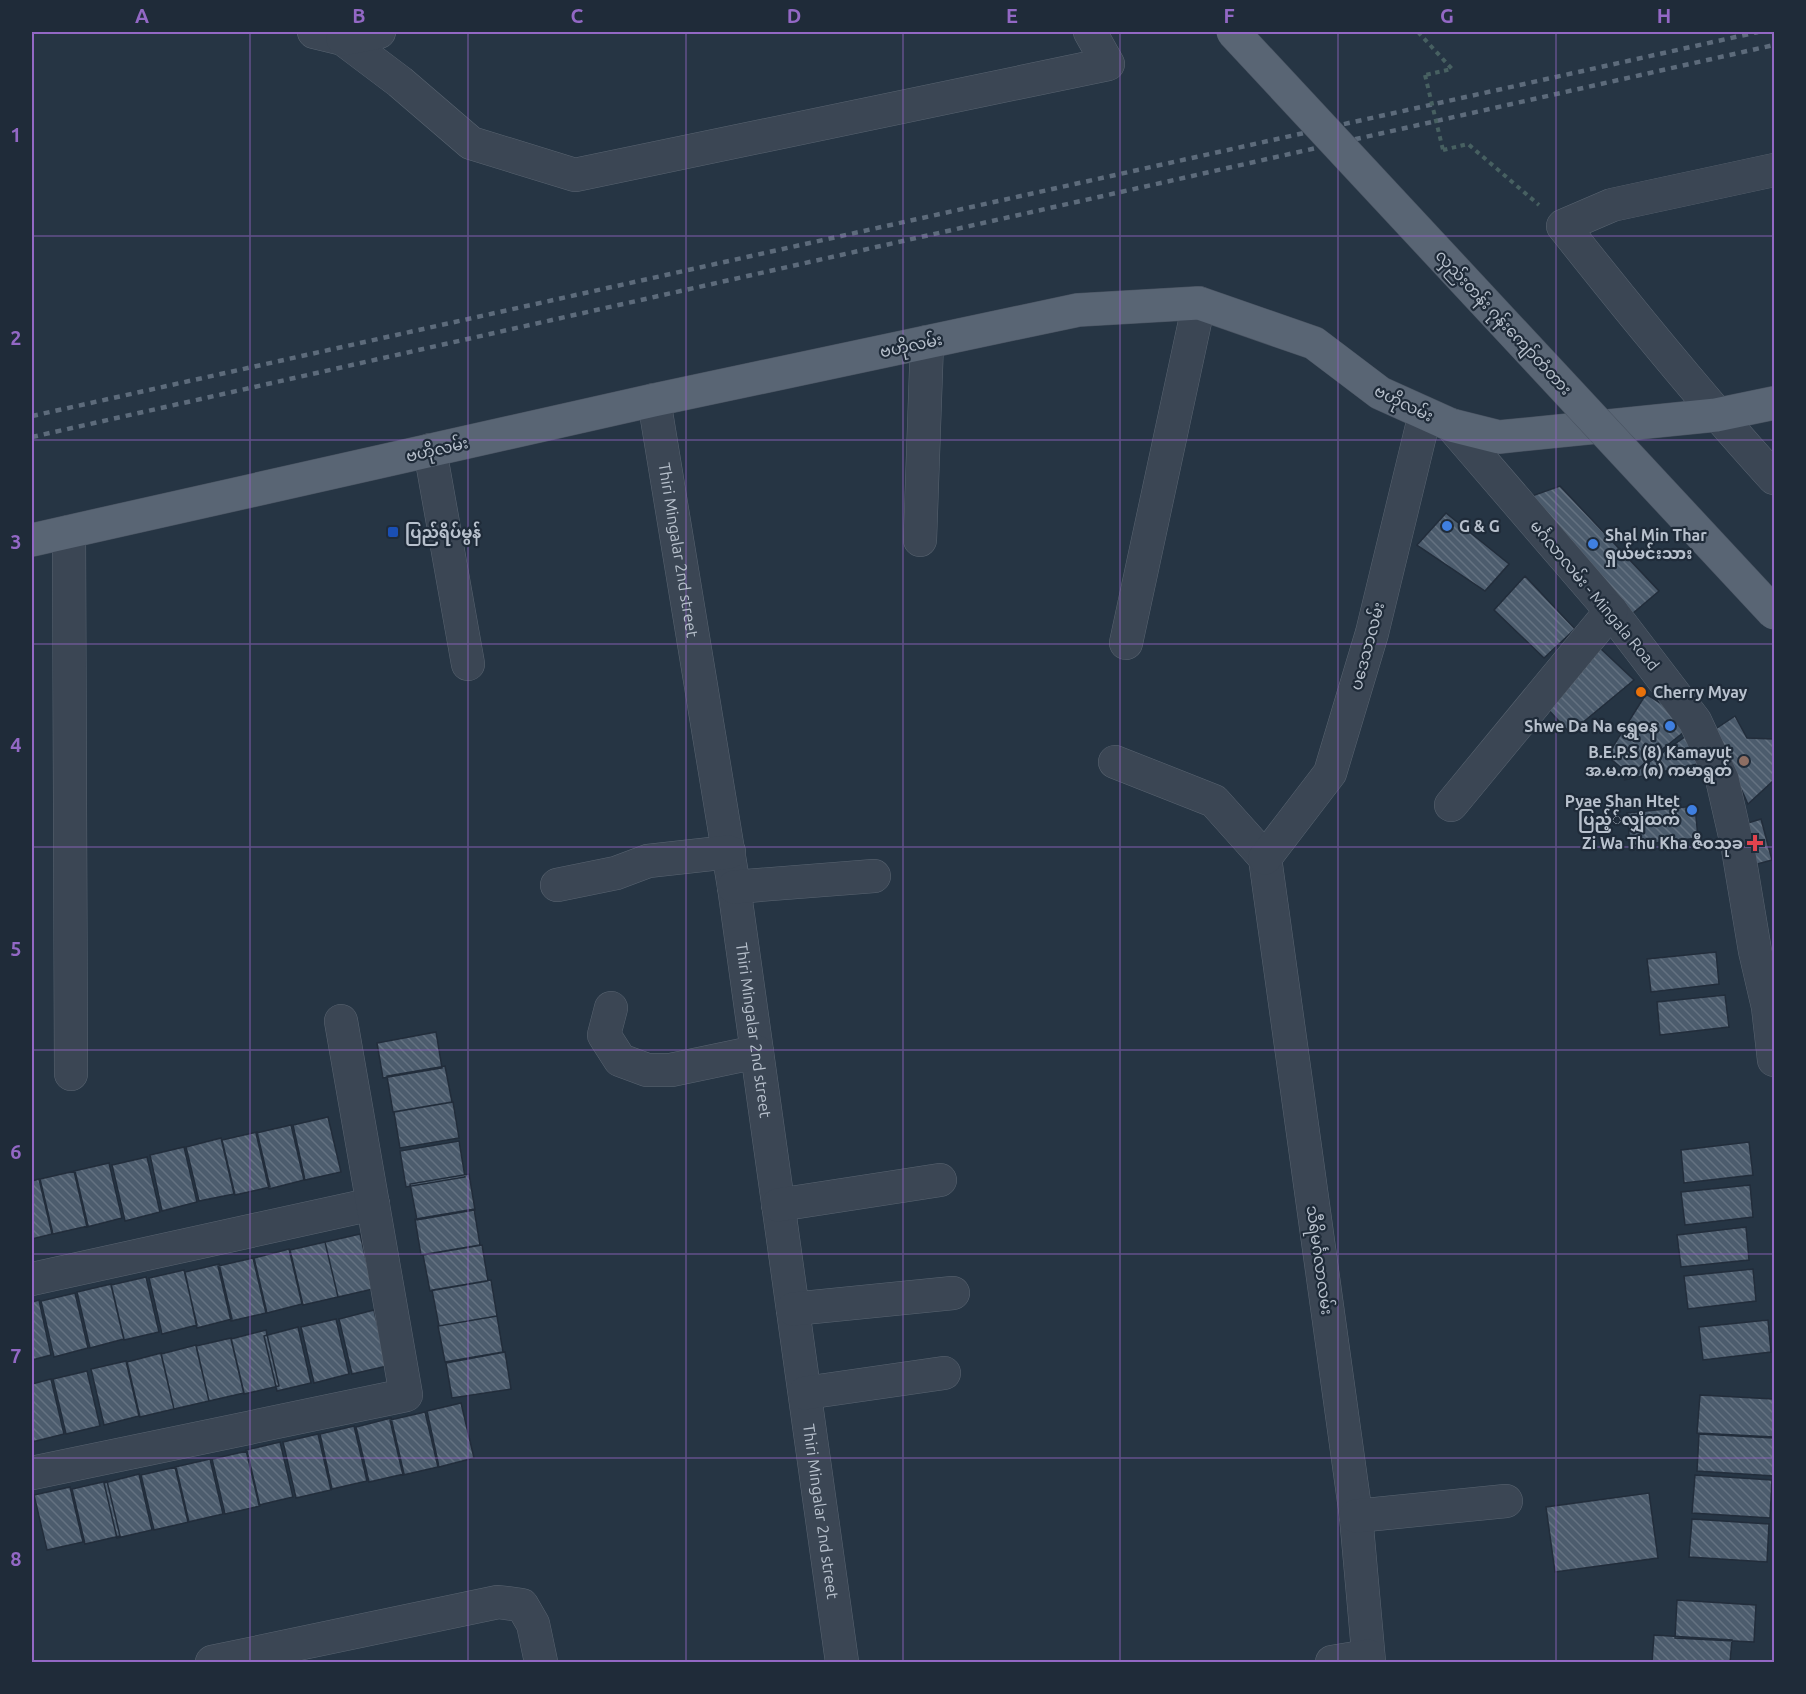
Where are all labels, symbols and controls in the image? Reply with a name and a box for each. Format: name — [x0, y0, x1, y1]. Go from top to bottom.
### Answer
text: A — [135, 4, 149, 27]
text: B — [352, 4, 366, 27]
text: C — [571, 4, 584, 27]
text: D — [787, 4, 801, 27]
text: E — [1006, 4, 1018, 27]
text: F — [1223, 4, 1235, 27]
text: G — [1440, 4, 1454, 27]
text: H — [1657, 4, 1671, 27]
text: 1 — [10, 123, 22, 146]
street label: လှည်းတန်း ဂုန်းကျော်တံတား — [1428, 245, 1577, 402]
text: 2 — [10, 326, 22, 349]
street label: ဗဟိုလမ်း — [878, 328, 945, 366]
street label: ဗဟိုလမ်း — [1369, 379, 1437, 430]
street label: ဗဟိုလမ်း — [404, 431, 471, 471]
street label: Thiri Mingalar 2nd street — [655, 461, 702, 639]
street label: မင်္ဂလာလမ်း - Mingala Road — [1527, 515, 1665, 674]
place label: G & G — [1459, 517, 1500, 535]
marker: G & G — [1440, 519, 1454, 533]
place label: ပြည်ရိပ်မွန် — [405, 521, 481, 546]
marker: ပြည်ရိပ်မွန် — [386, 525, 400, 539]
place label: Shal Min Thar ရှယ်မင်းသား — [1605, 526, 1707, 567]
text: 3 — [10, 530, 22, 553]
marker: Shal Min Thar ရှယ်မင်းသား — [1586, 537, 1600, 551]
street label: ပဒေသာလမ်း — [1345, 599, 1387, 692]
place label: Cherry Myay — [1653, 683, 1748, 701]
marker: Cherry Myay — [1634, 685, 1648, 699]
place label: Shwe Da Na ရွှေဓန — [1524, 717, 1658, 740]
marker: Shwe Da Na ရွှေဓန — [1663, 719, 1677, 733]
text: 4 — [10, 733, 22, 756]
place label: B.E.P.S (8) Kamayut အ.မ.က (၈) ကမာရွတ် — [1585, 743, 1732, 784]
marker: B.E.P.S (8) Kamayut အ.မ.က (၈) ကမာရွတ် — [1737, 754, 1751, 768]
place label: Pyae Shan Htet ပြည့််လျှံထက် — [1565, 792, 1680, 833]
marker: Pyae Shan Htet ပြည့််လျှံထက် — [1685, 803, 1699, 817]
place label: Zi Wa Thu Kha ဇီဝသုခ — [1582, 832, 1743, 857]
marker: Zi Wa Thu Kha ဇီဝသုခ — [1748, 836, 1762, 850]
text: 5 — [10, 937, 22, 960]
street label: Thiri Mingalar 2nd street — [733, 941, 775, 1120]
text: 6 — [10, 1140, 22, 1163]
street label: သီရိမင်္ဂလာလမ်း — [1298, 1204, 1339, 1317]
text: 7 — [10, 1344, 22, 1367]
street label: Thiri Mingalar 2nd street — [800, 1423, 842, 1601]
text: 8 — [10, 1547, 22, 1570]

